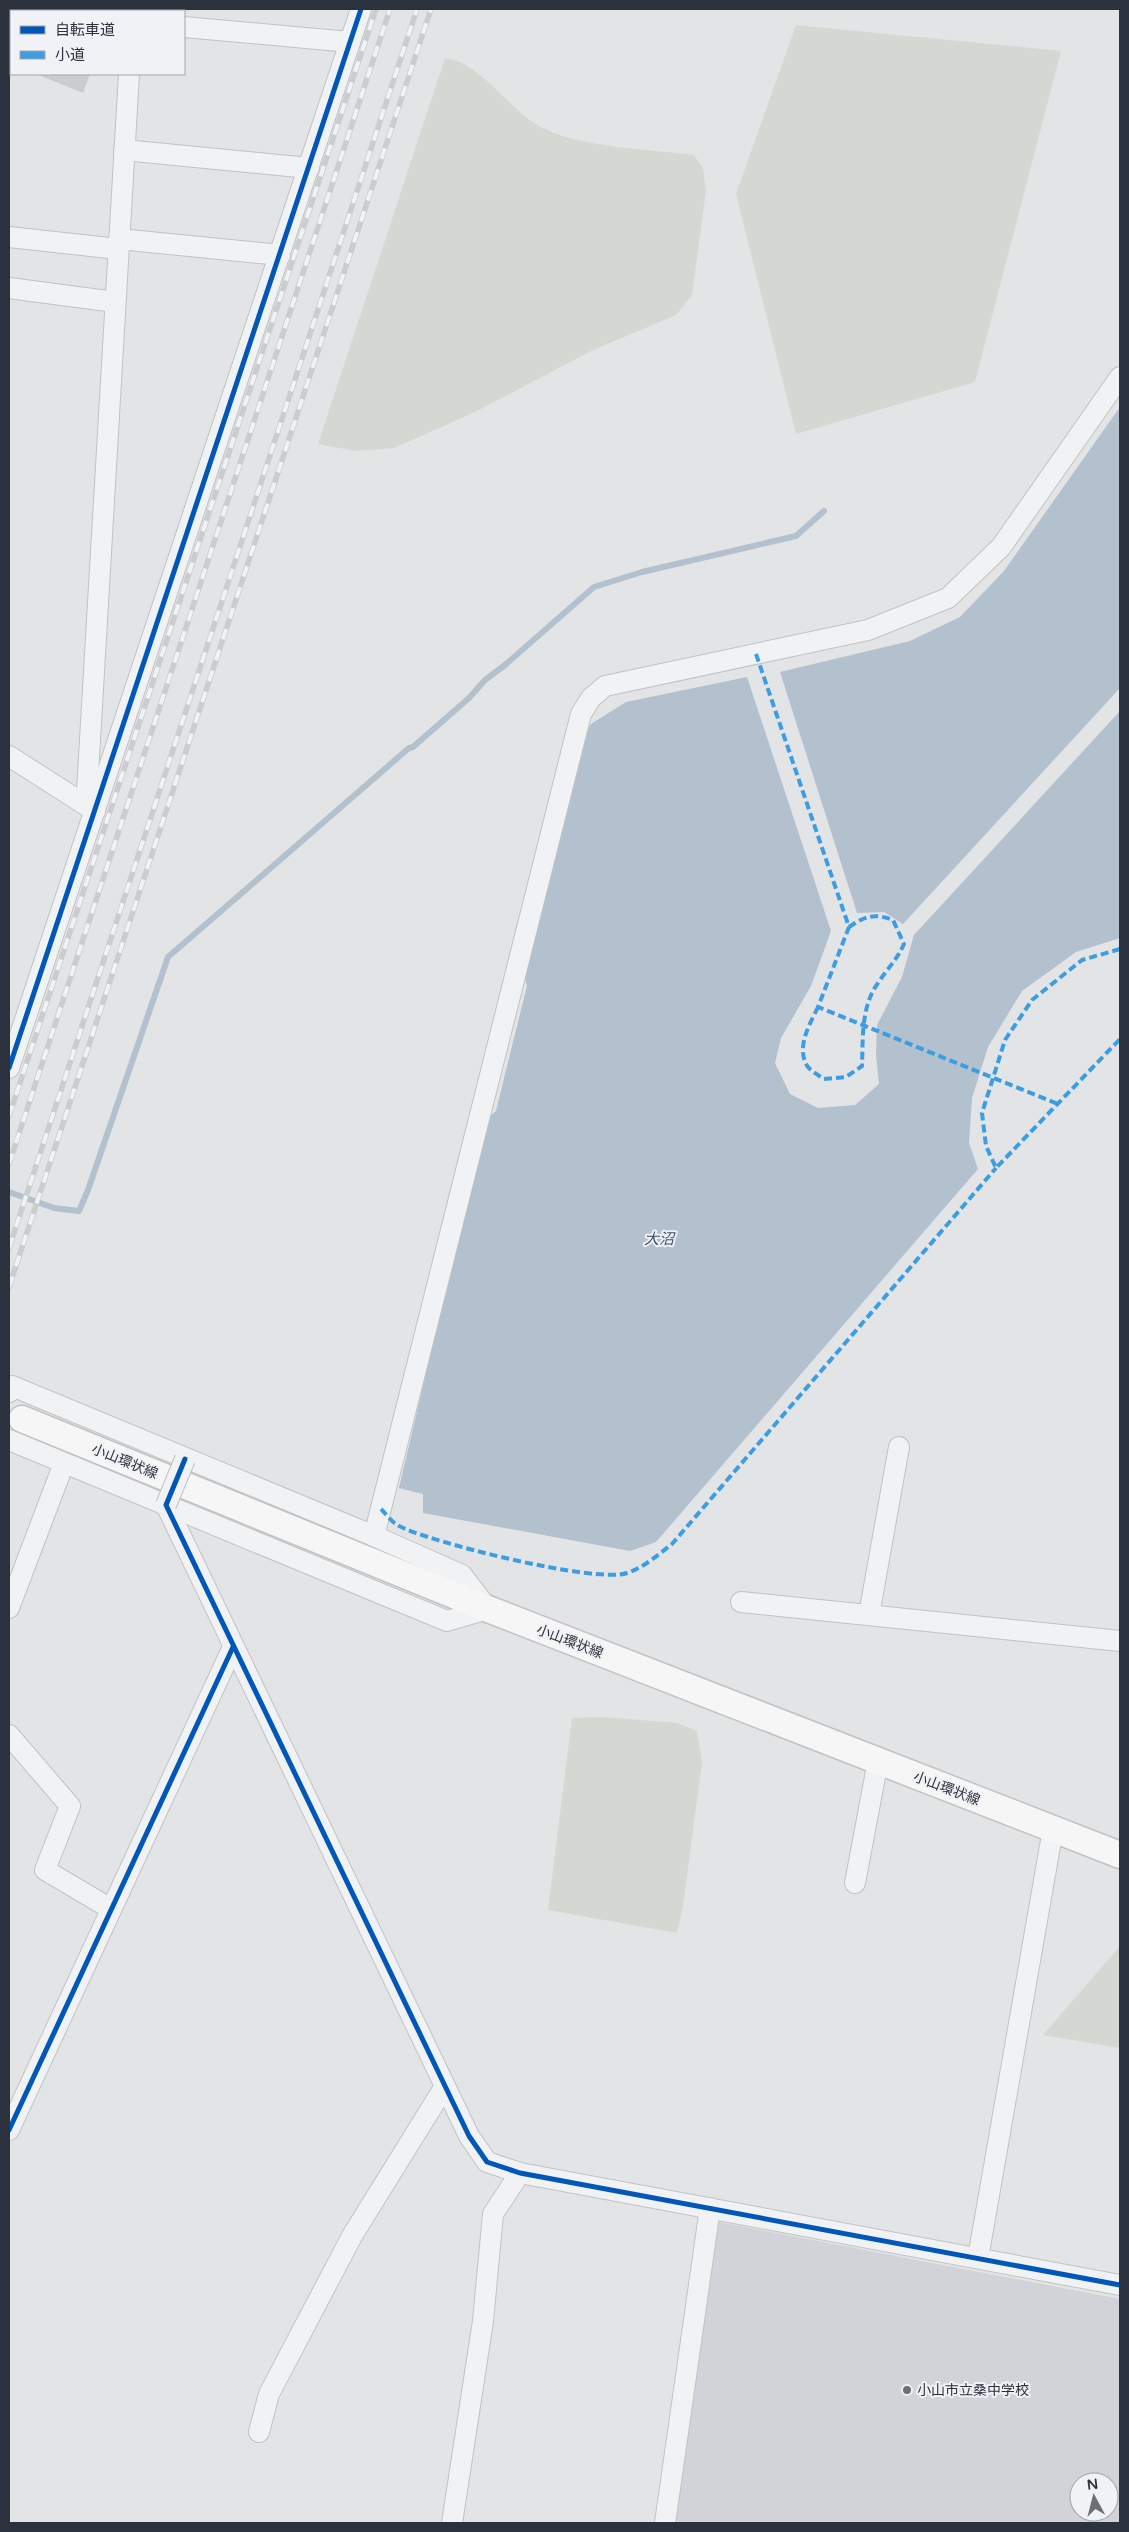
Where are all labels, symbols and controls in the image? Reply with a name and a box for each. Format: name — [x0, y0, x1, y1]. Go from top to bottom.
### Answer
legend — [10, 10, 185, 75]
text: 自転車道 — [55, 21, 115, 39]
text: 小道 — [55, 46, 85, 64]
water label: 大沼 — [644, 1230, 676, 1248]
street label: 小山環状線 — [89, 1440, 160, 1482]
street label: 小山環状線 — [534, 1621, 606, 1662]
street label: 小山環状線 — [911, 1768, 983, 1809]
place label: 小山市立桑中学校 — [917, 2382, 1029, 2399]
marker: 小山市立桑中学校 — [901, 2384, 913, 2396]
north arrow — [1069, 2472, 1119, 2522]
text: N — [1086, 2475, 1099, 2494]

